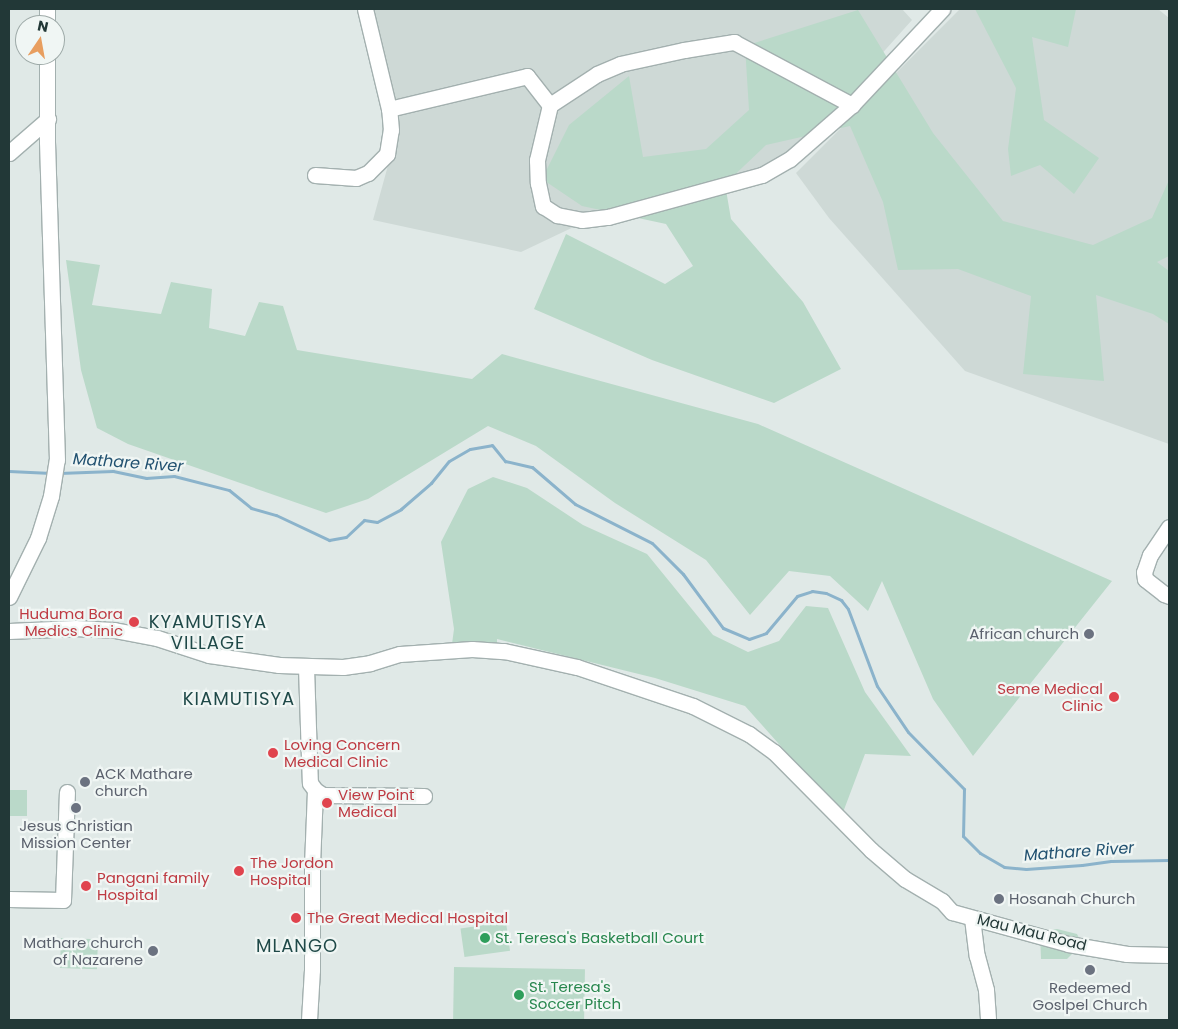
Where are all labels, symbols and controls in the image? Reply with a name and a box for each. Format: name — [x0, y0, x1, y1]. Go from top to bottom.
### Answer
north arrow — [15, 15, 65, 65]
text: N — [36, 15, 50, 37]
water label: Mathare River — [72, 450, 184, 476]
place label: Huduma Bora Medics Clinic — [19, 604, 123, 639]
district label: KYAMUTISYA VILLAGE — [148, 612, 268, 654]
marker: Huduma Bora Medics Clinic — [127, 615, 141, 629]
place label: African church — [969, 625, 1079, 643]
marker: African church — [1083, 628, 1095, 640]
place label: Seme Medical Clinic — [997, 679, 1103, 714]
district label: KIAMUTISYA — [182, 688, 296, 710]
marker: Seme Medical Clinic — [1107, 690, 1121, 704]
place label: Loving Concern Medical Clinic — [284, 735, 400, 770]
marker: Loving Concern Medical Clinic — [266, 746, 280, 760]
place label: ACK Mathare church — [95, 764, 193, 799]
marker: ACK Mathare church — [79, 776, 91, 788]
place label: View Point Medical — [338, 785, 414, 820]
marker: View Point Medical — [320, 796, 334, 810]
marker: Jesus Christian Mission Center — [70, 802, 82, 814]
place label: Jesus Christian Mission Center — [19, 816, 133, 851]
water label: Mathare River — [1023, 839, 1135, 865]
place label: The Jordon Hospital — [250, 853, 334, 888]
marker: The Jordon Hospital — [232, 864, 246, 878]
place label: Pangani family Hospital — [97, 868, 209, 903]
marker: Pangani family Hospital — [79, 879, 93, 893]
place label: Hosanah Church — [1009, 890, 1135, 908]
marker: Hosanah Church — [993, 893, 1005, 905]
place label: The Great Medical Hospital — [307, 909, 508, 927]
street label: Mau Mau Road — [975, 910, 1089, 954]
marker: The Great Medical Hospital — [289, 911, 303, 925]
place label: St. Teresa's Basketball Court — [495, 929, 704, 947]
marker: St. Teresa's Basketball Court — [479, 932, 491, 944]
place label: Mathare church of Nazarene — [23, 933, 143, 968]
district label: MLANGO — [255, 935, 339, 957]
marker: Mathare church of Nazarene — [147, 945, 159, 957]
marker: Redeemed Goslpel Church — [1084, 964, 1096, 976]
place label: St. Teresa's Soccer Pitch — [529, 977, 621, 1012]
place label: Redeemed Goslpel Church — [1032, 978, 1148, 1013]
marker: St. Teresa's Soccer Pitch — [513, 989, 525, 1001]

